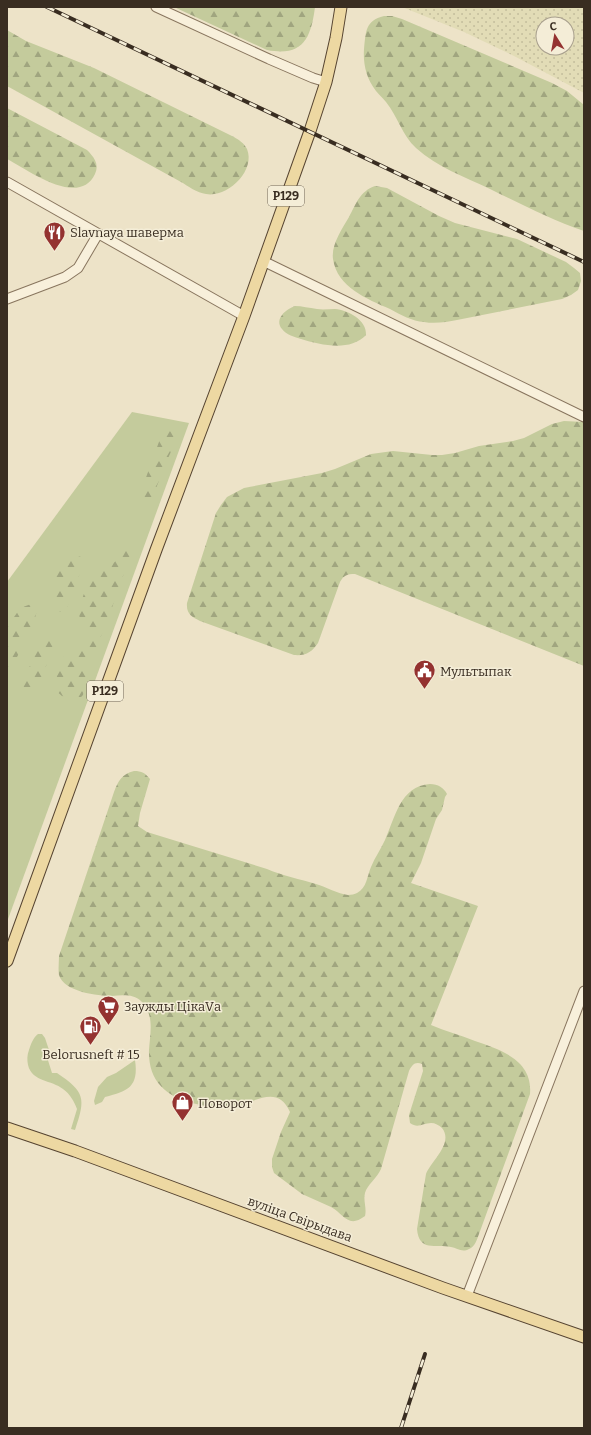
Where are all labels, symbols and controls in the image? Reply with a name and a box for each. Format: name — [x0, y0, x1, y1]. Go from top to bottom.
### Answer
north arrow — [535, 16, 575, 56]
text: С — [549, 20, 558, 34]
road number: Р129 — [268, 186, 304, 206]
restaurant icon: Slavnaya шаверма — [41, 219, 67, 252]
place label: Slavnaya шаверма — [70, 225, 184, 240]
public building icon: Мультыпак — [412, 658, 438, 691]
place label: Мультыпак — [440, 664, 512, 679]
road number: Р129 — [87, 681, 123, 701]
supermarket icon: Заужды ЦікаVа — [95, 993, 121, 1026]
place label: Заужды ЦікаVа — [124, 999, 221, 1014]
fuel station icon: Belorusneft # 15 — [78, 1013, 104, 1046]
place label: Belorusneft # 15 — [42, 1047, 140, 1062]
shop icon: Поворот — [169, 1090, 195, 1123]
place label: Поворот — [198, 1096, 252, 1111]
street label: вуліца Свірыдава — [246, 1193, 354, 1245]

